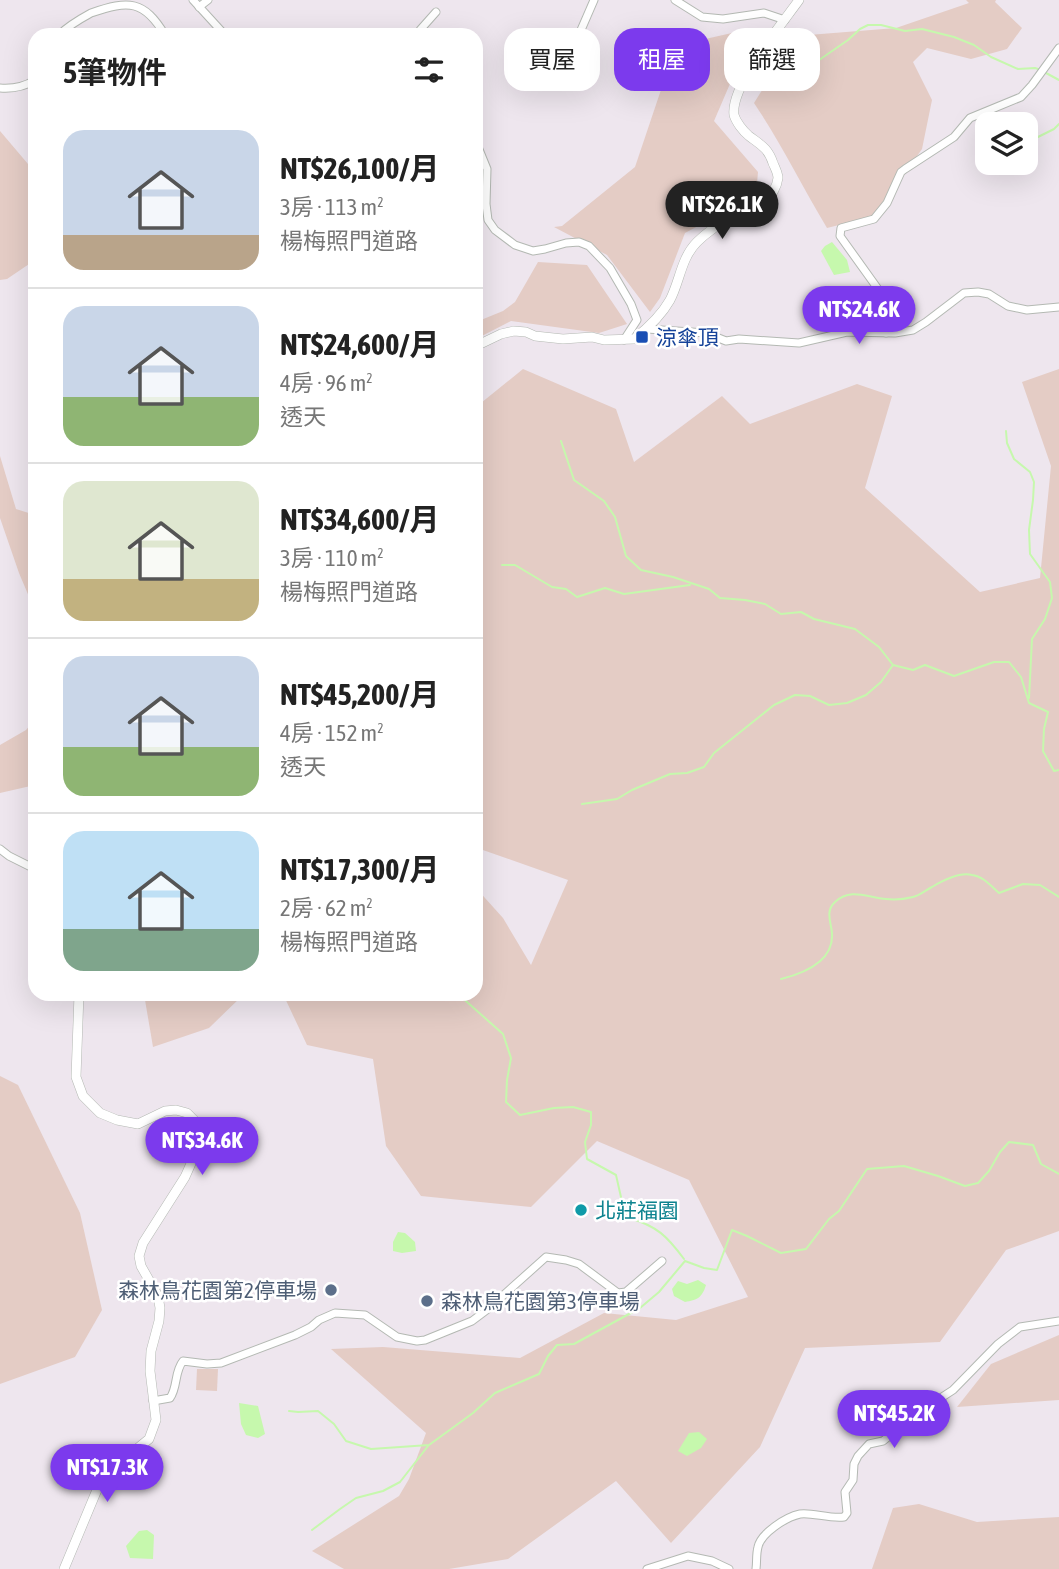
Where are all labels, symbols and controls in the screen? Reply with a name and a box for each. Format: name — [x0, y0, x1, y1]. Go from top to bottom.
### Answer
chip: 買屋 — [504, 28, 600, 91]
chip: 租屋 — [614, 28, 710, 91]
chip: 篩選 — [724, 28, 820, 91]
icon: filters — [410, 51, 448, 89]
text: 5筆物件 — [63, 55, 167, 89]
map controls — [975, 112, 1038, 175]
button: layers — [975, 112, 1038, 175]
text: NT$26,100/月 — [280, 151, 439, 185]
icon: home — [119, 158, 203, 242]
pin: NT$26.1K — [650, 182, 794, 241]
text: NT$26.1K — [681, 191, 763, 217]
text: 3房 · 113 m² — [280, 194, 384, 220]
text: 楊梅照門道路 — [280, 228, 418, 254]
pin: NT$24.6K — [787, 286, 931, 346]
text: NT$24.6K — [818, 296, 900, 322]
place label: 涼傘頂 — [656, 325, 719, 349]
text: NT$24,600/月 — [280, 327, 439, 361]
marker: 涼傘頂 — [634, 329, 650, 345]
icon: home — [119, 334, 203, 418]
text: 4房 · 96 m² — [280, 370, 373, 396]
text: 透天 — [280, 404, 326, 430]
text: NT$34,600/月 — [280, 502, 439, 536]
icon: home — [119, 509, 203, 593]
text: 3房 · 110 m² — [280, 545, 384, 571]
text: 楊梅照門道路 — [280, 579, 418, 605]
text: NT$45,200/月 — [280, 677, 439, 711]
icon: home — [119, 684, 203, 768]
text: 4房 · 152 m² — [280, 720, 384, 746]
text: 透天 — [280, 754, 326, 780]
text: NT$17,300/月 — [280, 852, 439, 886]
icon: home — [119, 859, 203, 943]
text: 2房 · 62 m² — [280, 895, 373, 921]
text: 楊梅照門道路 — [280, 929, 418, 955]
pin: NT$34.6K — [130, 1118, 274, 1177]
text: NT$34.6K — [161, 1127, 243, 1153]
place label: 北莊福園 — [595, 1198, 679, 1222]
marker: 北莊福園 — [573, 1202, 589, 1218]
place label: 森林鳥花園第2停車場 — [118, 1278, 317, 1302]
marker: 森林鳥花園第2停車場 — [323, 1282, 339, 1298]
place label: 森林鳥花園第3停車場 — [441, 1289, 640, 1313]
marker: 森林鳥花園第3停車場 — [419, 1293, 435, 1309]
pin: NT$45.2K — [822, 1390, 966, 1450]
text: NT$45.2K — [853, 1400, 935, 1426]
pin: NT$17.3K — [35, 1444, 179, 1504]
text: NT$17.3K — [66, 1454, 148, 1480]

